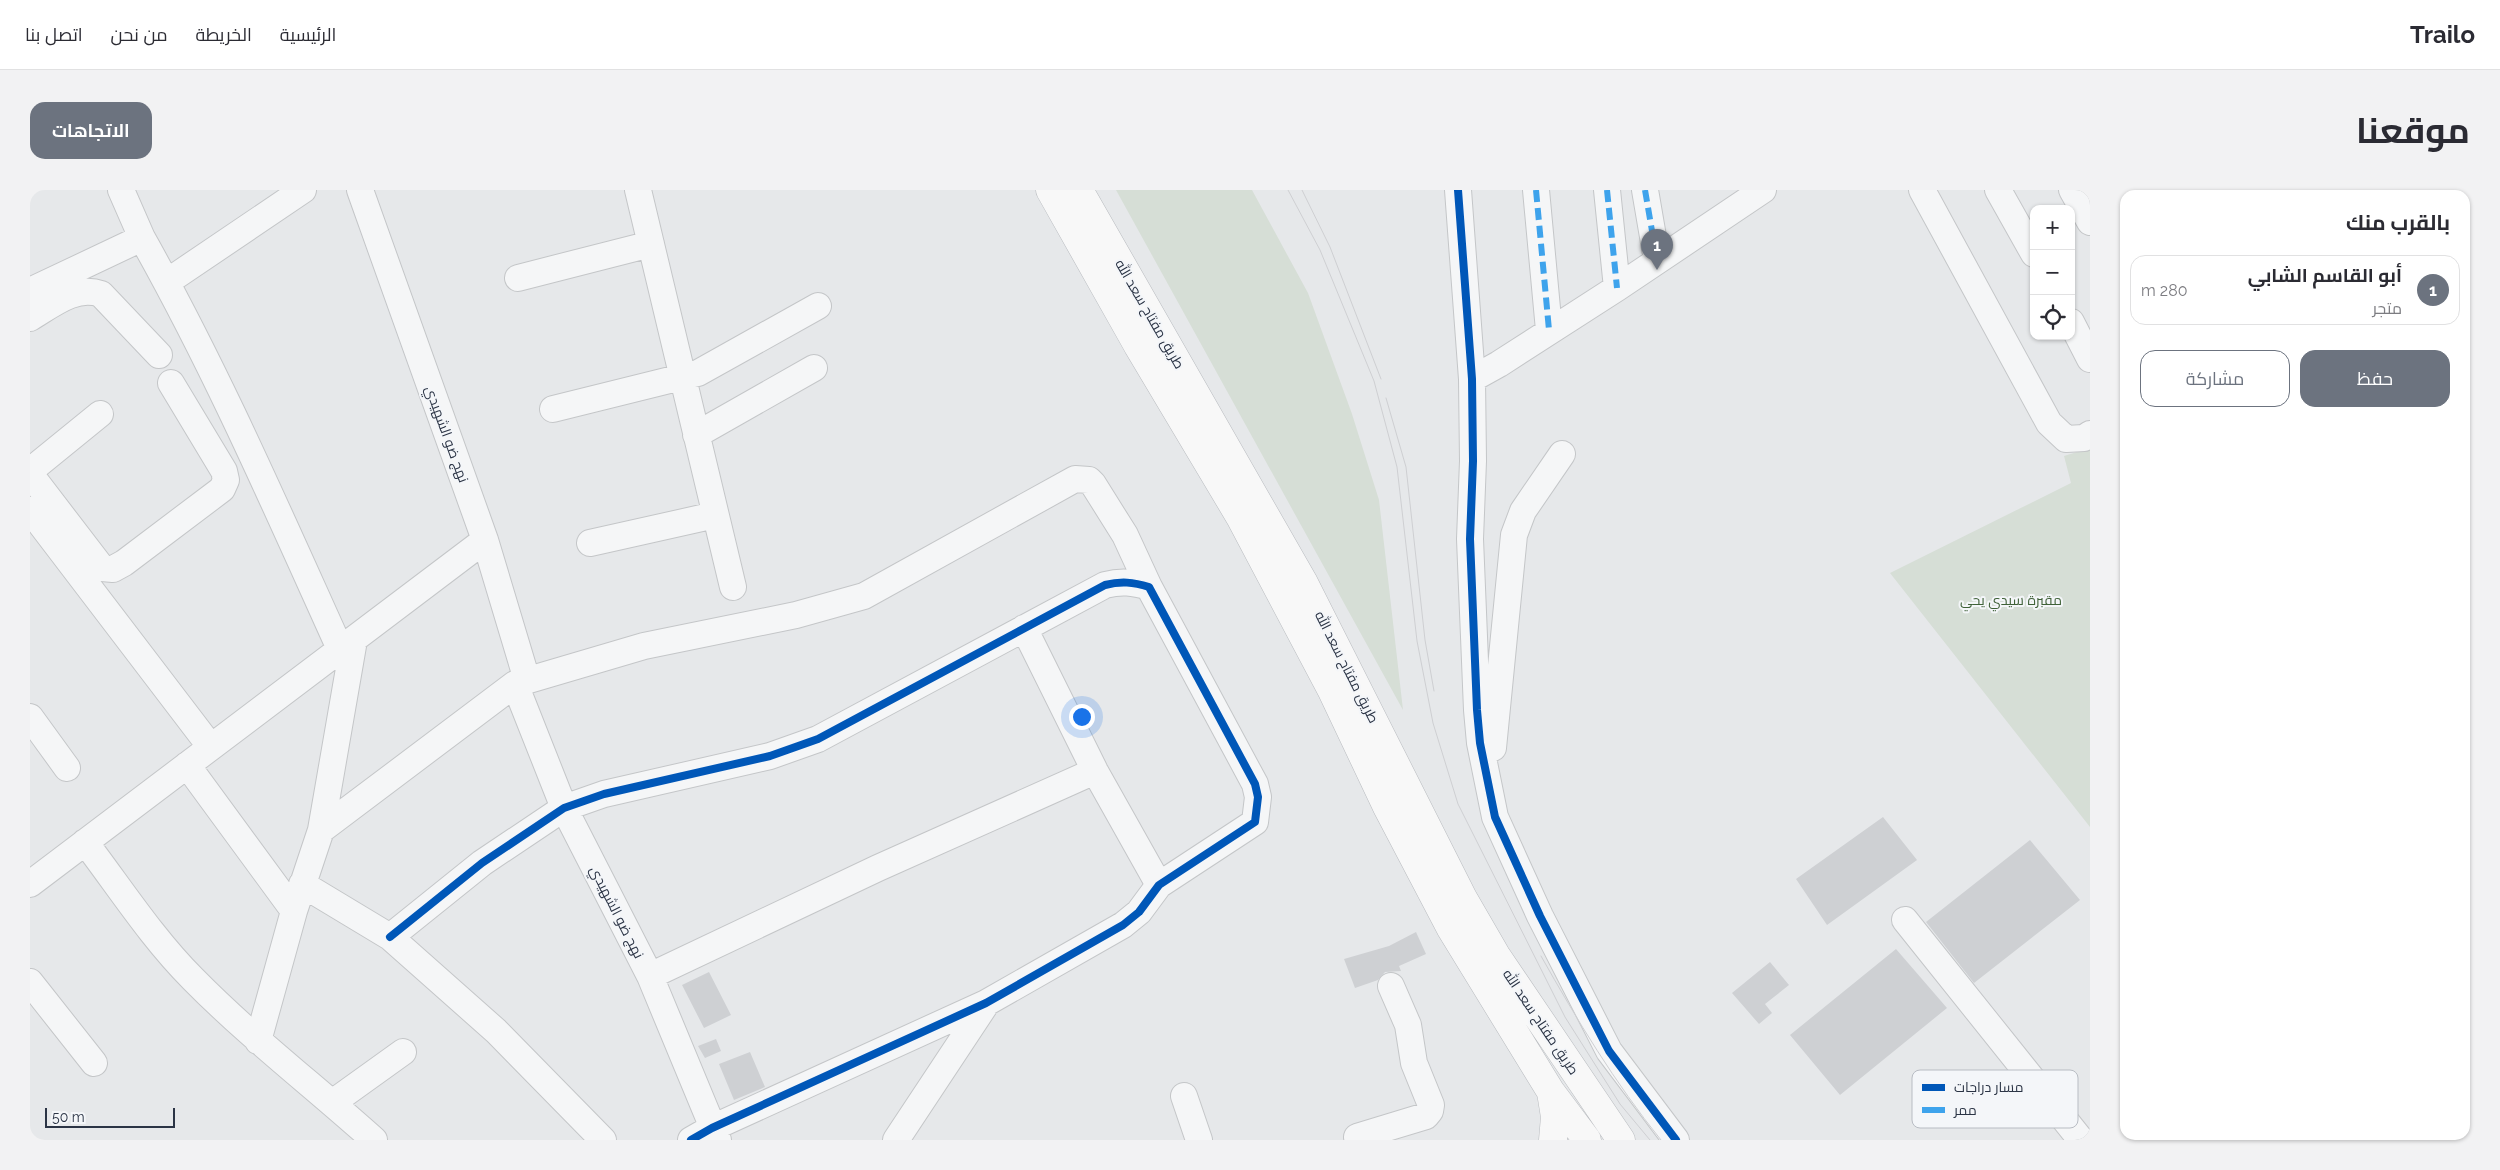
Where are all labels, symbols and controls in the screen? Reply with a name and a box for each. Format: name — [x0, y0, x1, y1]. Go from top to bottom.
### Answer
text: Trailo — [2410, 20, 2475, 49]
text: اتصل بنا — [25, 24, 83, 45]
text: من نحن — [111, 24, 168, 45]
text: الخريطة — [196, 24, 252, 45]
text: الرئيسية — [280, 24, 336, 45]
button: الاتجاهات — [30, 102, 152, 159]
text: موقعنا — [2356, 110, 2470, 151]
map controls — [2030, 205, 2075, 340]
button: + — [2030, 205, 2075, 250]
text: بالقرب منك — [2346, 210, 2450, 235]
pin: 1 — [1641, 229, 1673, 270]
button: − — [2030, 250, 2075, 295]
street label: طريق مفتاح سعد الله — [1111, 256, 1189, 372]
text: أبو القاسم الشابي — [2248, 264, 2402, 286]
text: 280 m — [2141, 281, 2187, 300]
text: 1 — [2429, 281, 2437, 300]
button: locate — [2030, 295, 2075, 340]
text: متجر — [2373, 299, 2402, 318]
button: مشاركة — [2140, 350, 2290, 407]
button: حفظ — [2300, 350, 2450, 407]
street label: نهج ضو الشهيدي — [418, 384, 472, 486]
park label: مقبرة سيدي يحي — [1960, 592, 2062, 612]
street label: طريق مفتاح سعد الله — [1311, 608, 1383, 726]
your location — [1069, 704, 1095, 730]
street label: نهج ضو الشهيدي — [583, 863, 647, 963]
street label: طريق مفتاح سعد الله — [1499, 966, 1583, 1078]
legend — [1912, 1070, 2078, 1128]
text: مسار دراجات — [1954, 1079, 2024, 1095]
text: ممر — [1953, 1102, 1977, 1118]
scale bar — [45, 1105, 175, 1128]
text: 50 m — [52, 1109, 85, 1125]

